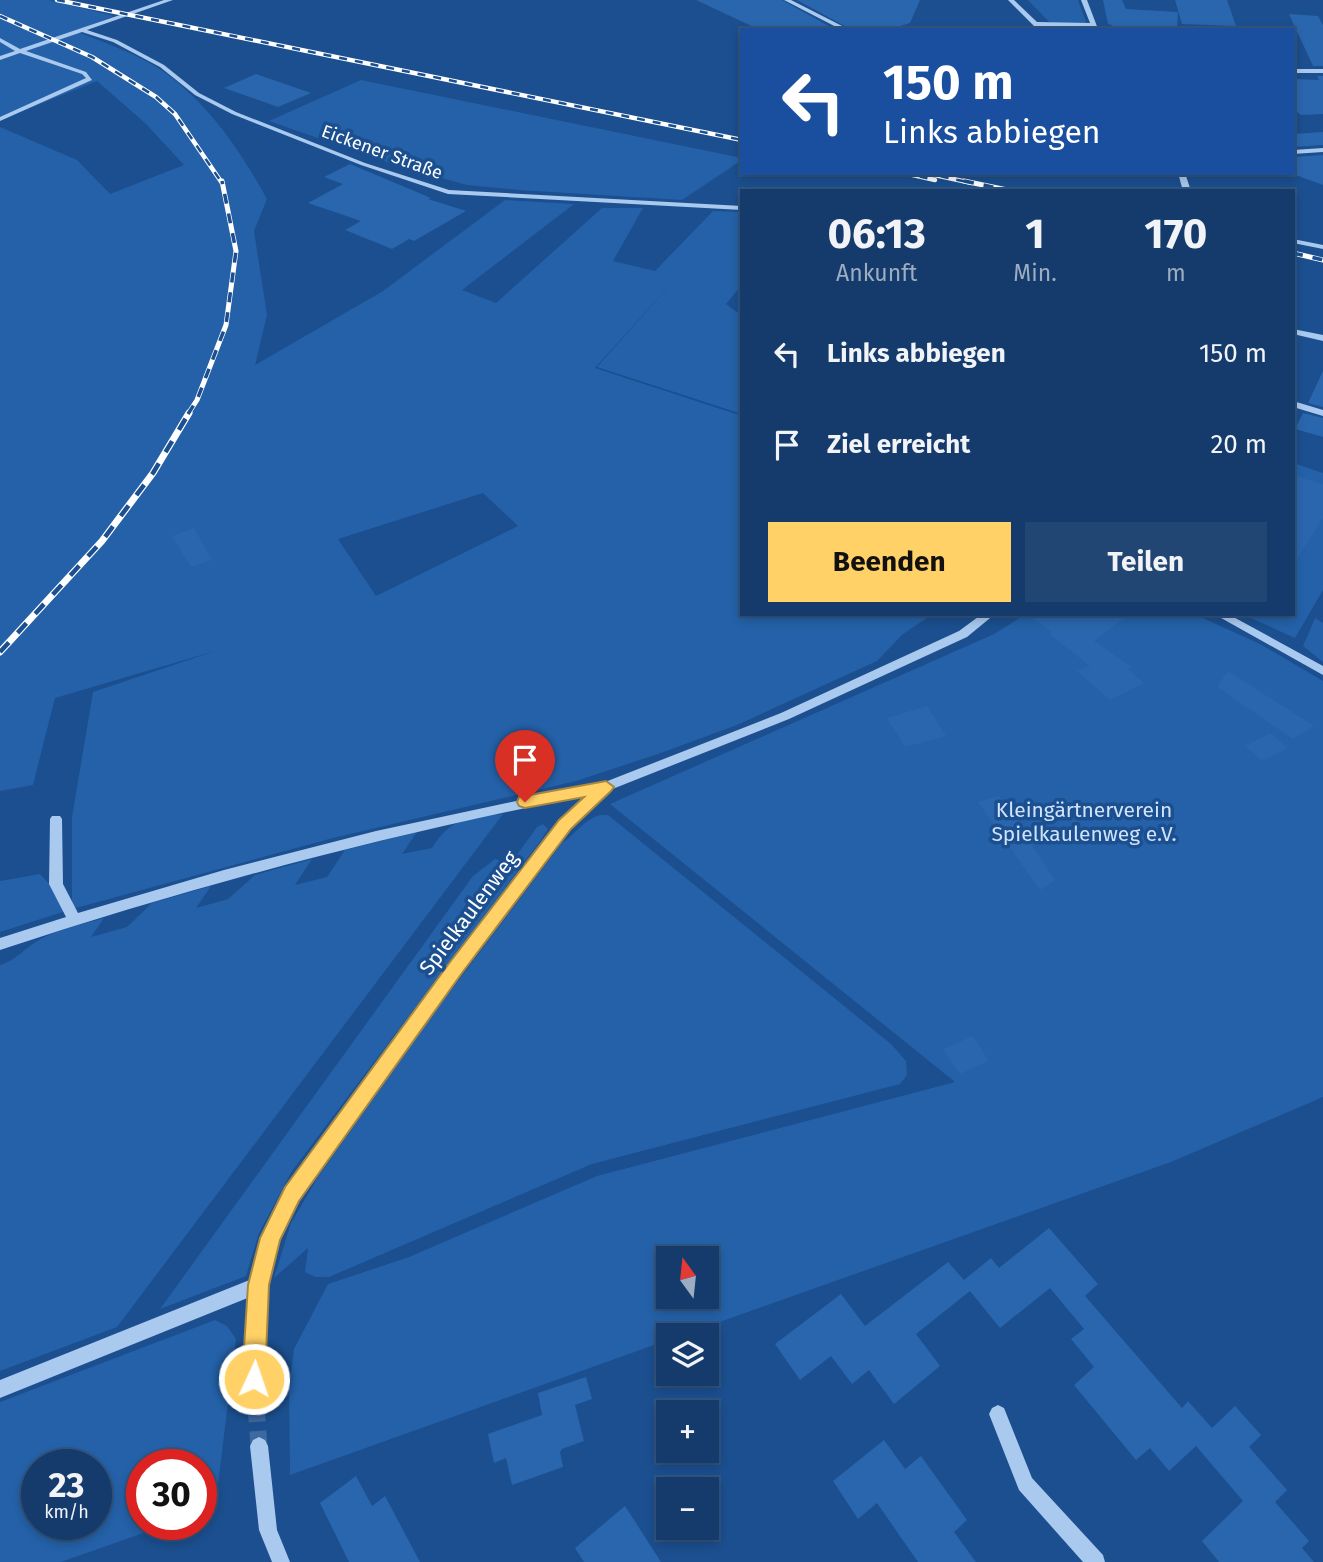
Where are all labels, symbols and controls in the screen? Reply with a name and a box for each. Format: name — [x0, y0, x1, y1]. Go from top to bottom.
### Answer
text: 150 m — [883, 53, 1014, 112]
icon: left — [768, 56, 859, 147]
text: Links abbiegen — [883, 113, 1101, 151]
street label: Eickener Straße — [318, 120, 446, 184]
text: 06:13 — [828, 209, 926, 259]
text: 1 — [1025, 209, 1045, 259]
text: 170 — [1144, 209, 1207, 259]
text: Ankunft — [836, 259, 917, 287]
text: Min. — [1013, 259, 1057, 287]
text: m — [1166, 259, 1186, 287]
icon: left — [768, 335, 806, 373]
text: Links abbiegen — [827, 338, 1006, 369]
text: 150 m — [1199, 338, 1267, 369]
icon: arrive — [768, 426, 806, 464]
text: Ziel erreicht — [827, 429, 970, 460]
text: 20 m — [1210, 429, 1267, 460]
button: Beenden — [768, 522, 1011, 602]
button: Teilen — [1025, 522, 1267, 602]
pin — [495, 730, 555, 802]
icon: arrive — [506, 741, 544, 779]
park label: Kleingärtnerverein Spielkaulenweg e.V. — [991, 797, 1177, 847]
street label: Spielkaulenweg — [414, 846, 524, 980]
north arrow — [656, 1246, 719, 1309]
map controls — [656, 1246, 719, 1540]
button: layers — [656, 1323, 719, 1386]
position arrow — [217, 1342, 291, 1416]
button: + — [656, 1400, 719, 1463]
speed limit sign: 30 — [126, 1449, 217, 1540]
text: 23 — [48, 1464, 85, 1506]
button: − — [656, 1477, 719, 1540]
text: km/h — [44, 1501, 89, 1523]

